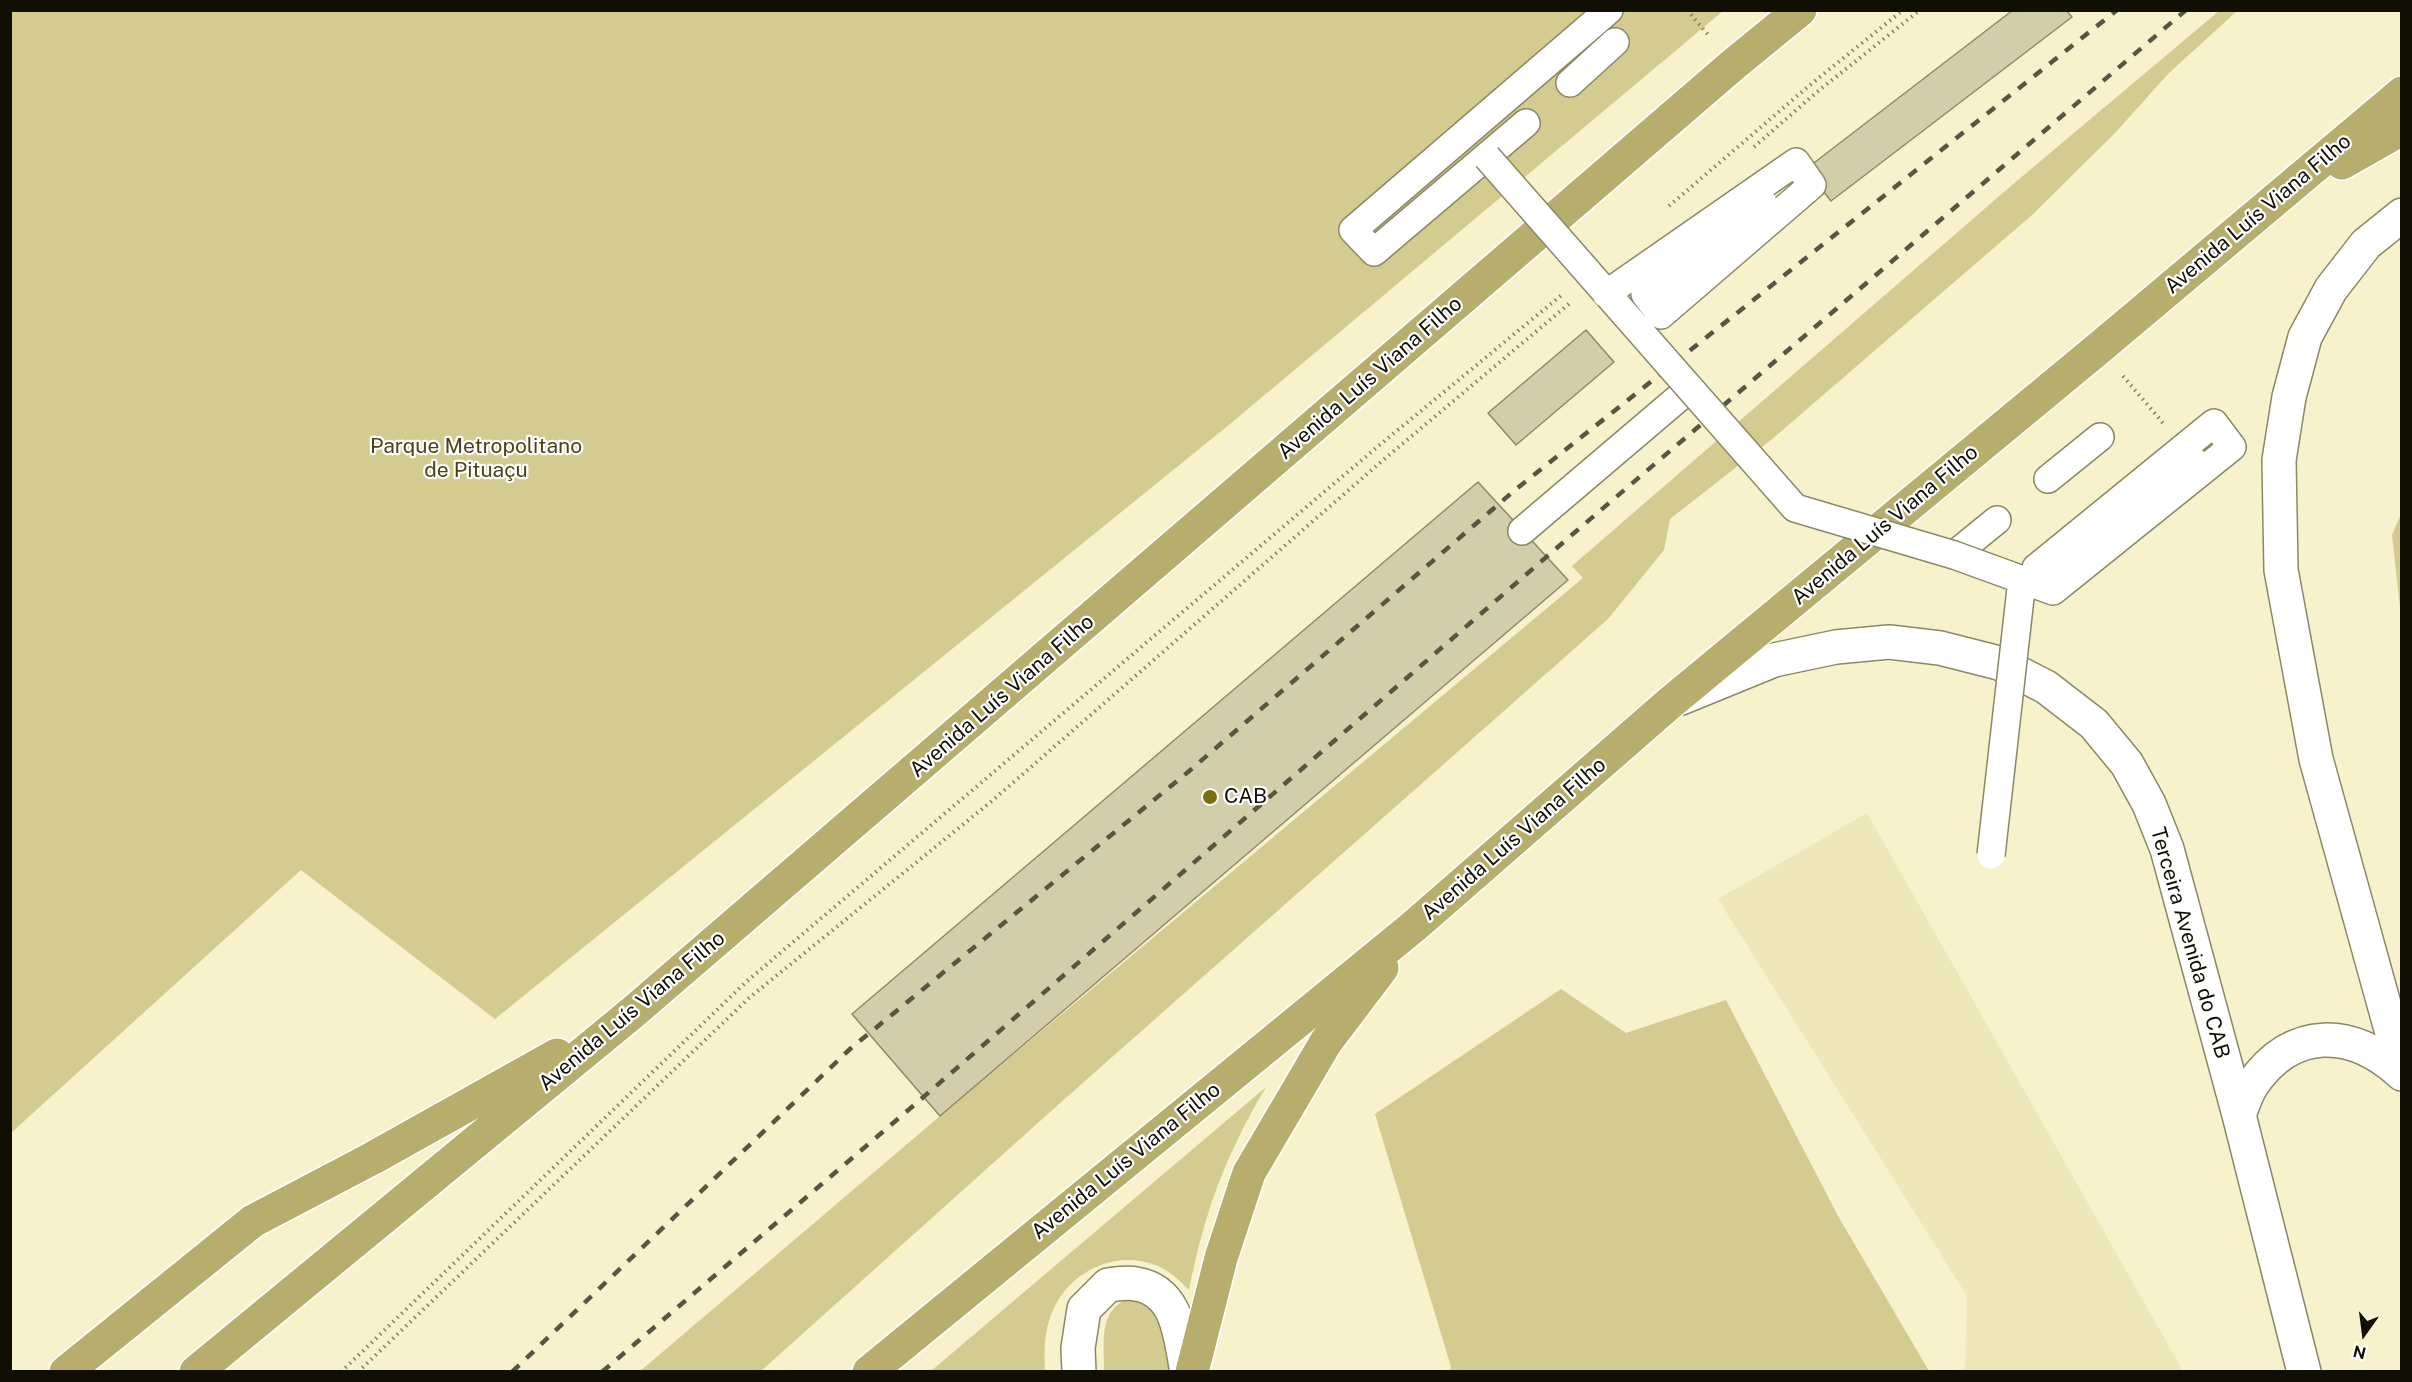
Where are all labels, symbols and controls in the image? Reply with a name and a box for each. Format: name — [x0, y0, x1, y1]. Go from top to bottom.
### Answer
street label: Avenida Luís Viana Filho — [2160, 129, 2356, 299]
street label: Avenida Luís Viana Filho — [1273, 291, 1467, 465]
park label: Parque Metropolitano de Pituaçu — [370, 434, 582, 484]
street label: Avenida Luís Viana Filho — [1787, 440, 1983, 610]
street label: Avenida Luís Viana Filho — [905, 609, 1099, 783]
street label: Avenida Luís Viana Filho — [1417, 752, 1611, 926]
place label: CAB — [1224, 784, 1267, 810]
marker: CAB — [1201, 788, 1219, 806]
street label: Terceira Avenida do CAB — [2145, 825, 2235, 1061]
street label: Avenida Luís Viana Filho — [534, 926, 730, 1096]
street label: Avenida Luís Viana Filho — [1027, 1077, 1225, 1245]
north arrow — [2334, 1304, 2394, 1364]
text: N — [2351, 1341, 2368, 1363]

